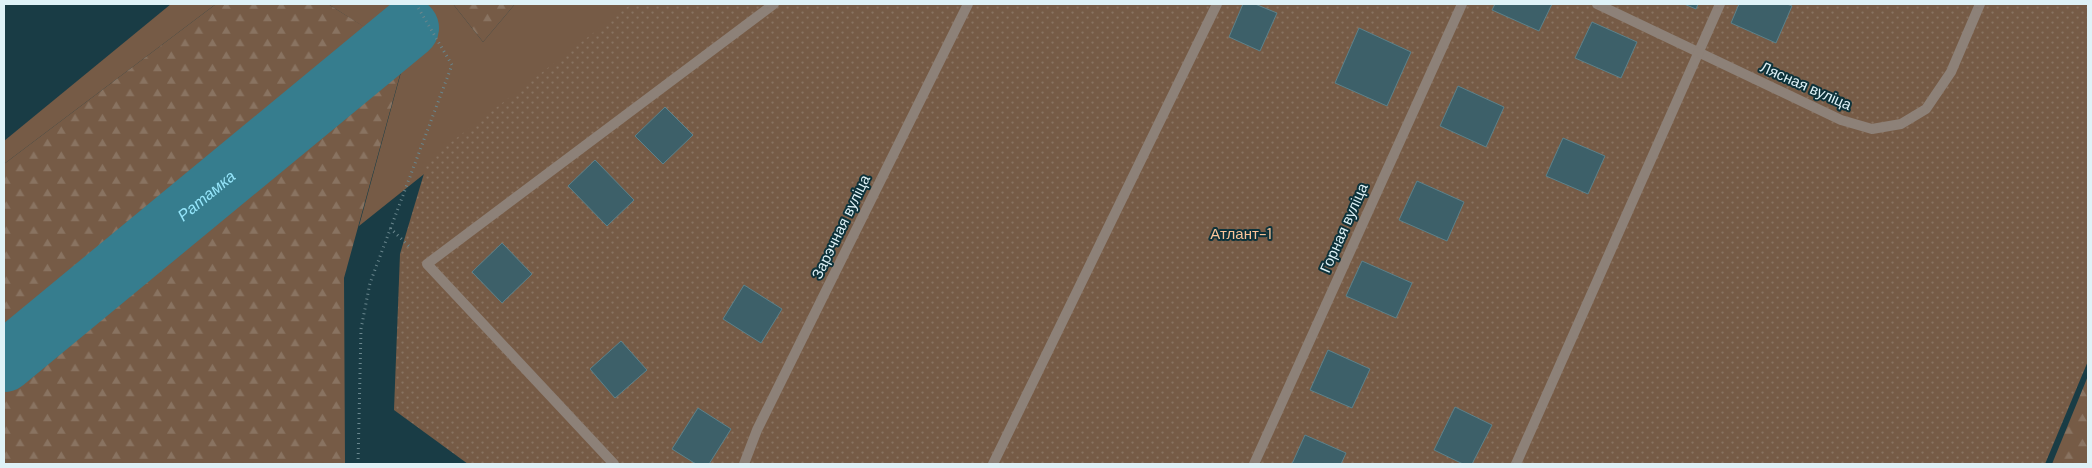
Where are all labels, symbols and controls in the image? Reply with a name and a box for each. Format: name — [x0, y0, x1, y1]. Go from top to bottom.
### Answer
street label: Лясная вуліца — [1757, 57, 1855, 115]
water label: Ратамка — [173, 166, 240, 226]
street label: Зарэчная вуліца — [807, 171, 875, 283]
street label: Горная вуліца — [1315, 179, 1373, 276]
park label: Атлант-1 — [1210, 224, 1272, 244]

